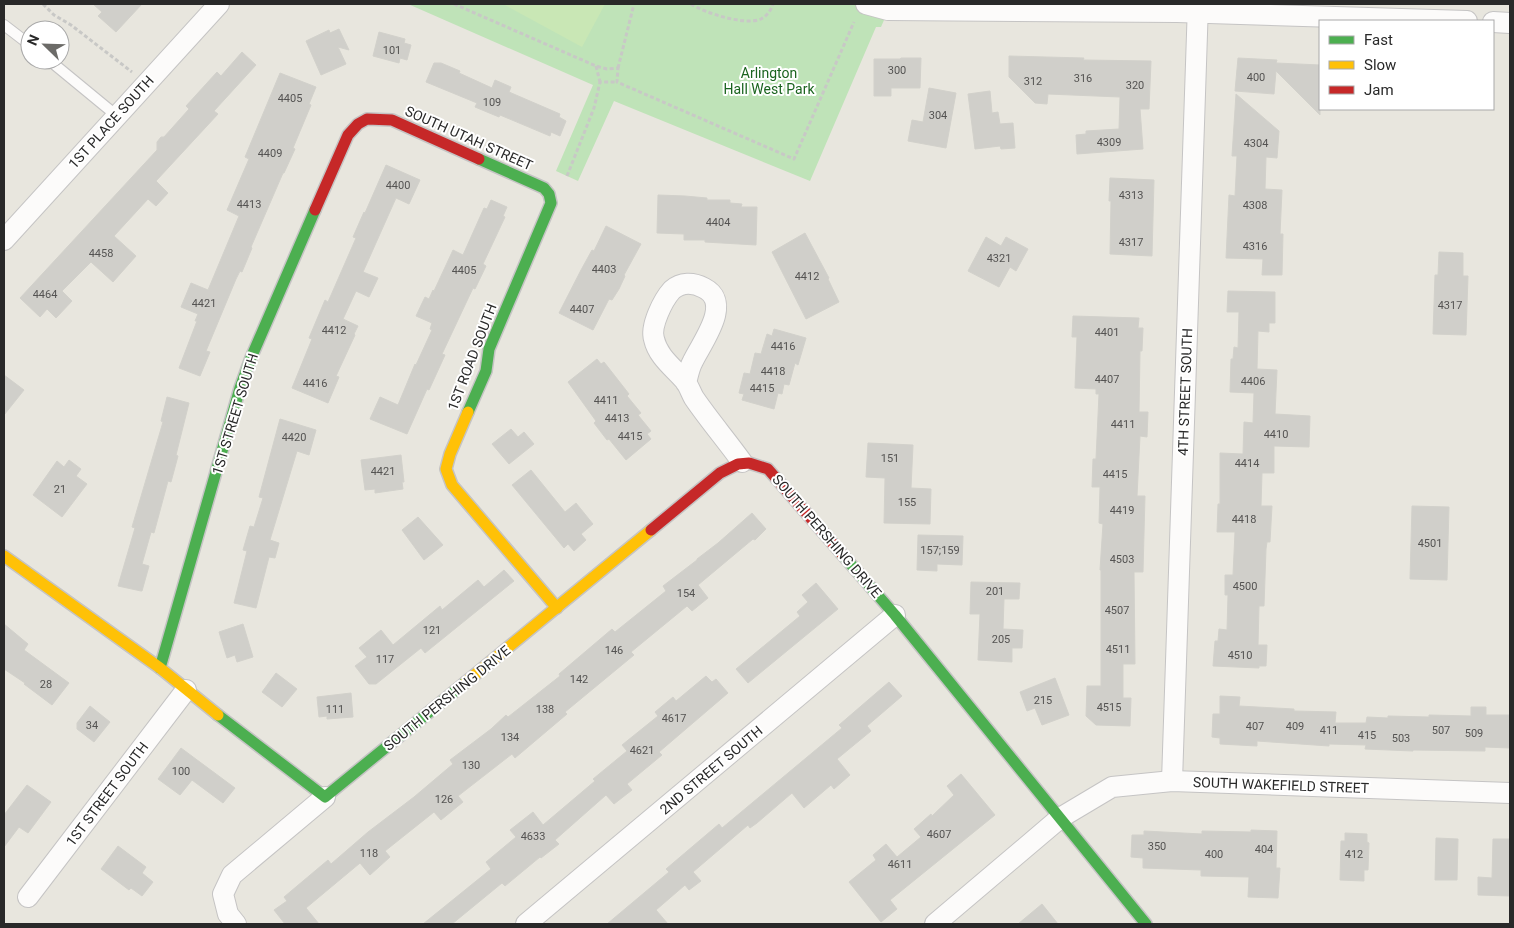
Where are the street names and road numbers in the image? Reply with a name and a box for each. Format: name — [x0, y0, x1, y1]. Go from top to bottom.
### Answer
street label: 1ST PLACE SOUTH — [65, 72, 157, 172]
street label: SOUTH UTAH STREET — [403, 103, 536, 174]
street label: 1ST ROAD SOUTH — [444, 301, 500, 413]
street label: 4TH STREET SOUTH — [1175, 328, 1195, 456]
street label: 1ST STREET SOUTH — [209, 351, 261, 477]
street label: SOUTH PERSHING DRIVE — [769, 471, 885, 601]
street label: SOUTH PERSHING DRIVE — [381, 642, 513, 754]
street label: 2ND STREET SOUTH — [657, 722, 765, 818]
street label: 1ST STREET SOUTH — [63, 739, 151, 849]
street label: SOUTH WAKEFIELD STREET — [1193, 774, 1370, 796]

